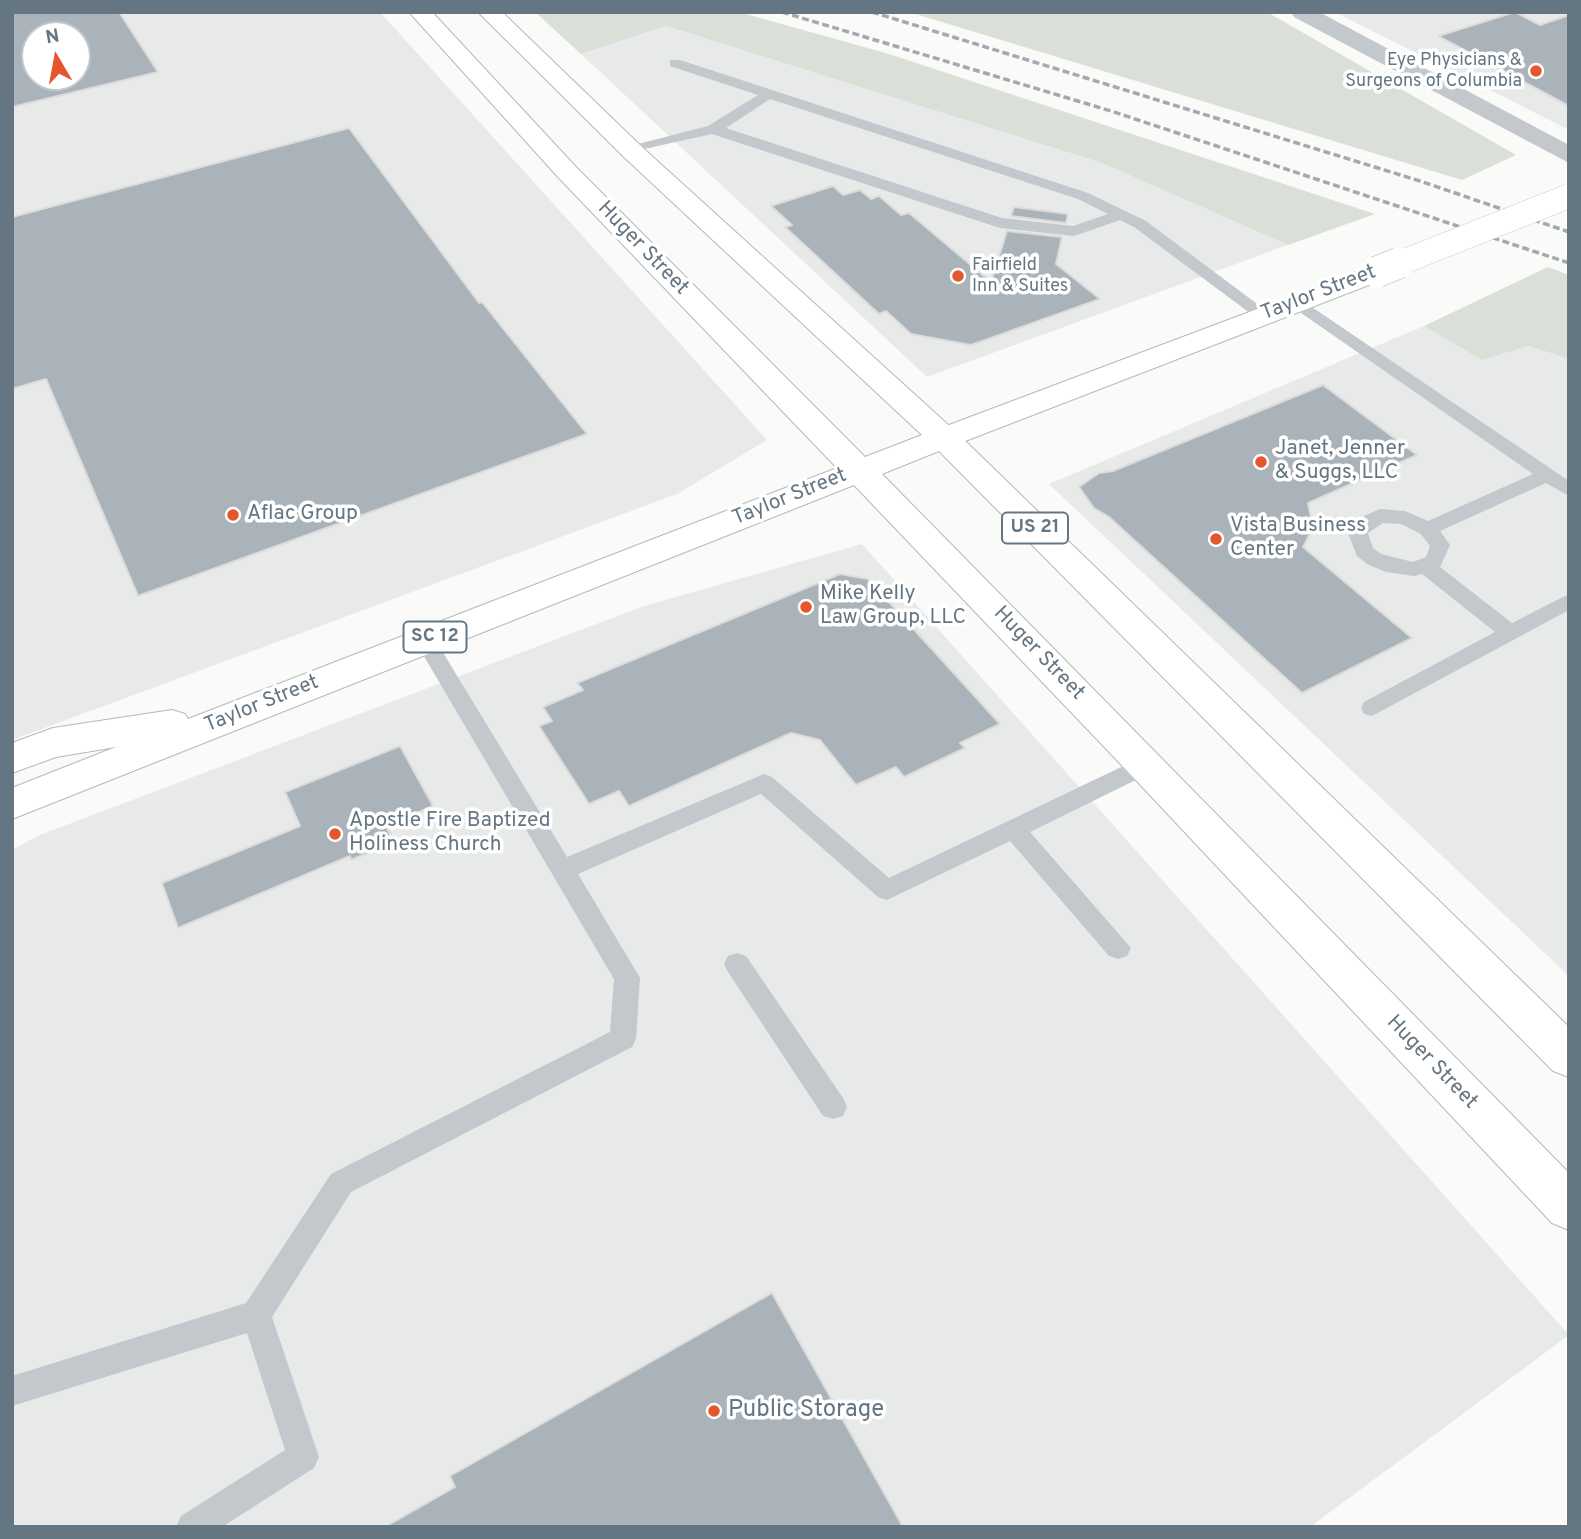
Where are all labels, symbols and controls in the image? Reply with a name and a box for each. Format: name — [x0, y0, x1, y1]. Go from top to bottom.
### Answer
north arrow — [21, 21, 91, 91]
text: N — [44, 24, 62, 50]
place label: Eye Physicians & Surgeons of Columbia — [1345, 50, 1522, 92]
marker: Eye Physicians & Surgeons of Columbia — [1528, 63, 1544, 79]
street label: Huger Street — [591, 197, 693, 301]
place label: Fairfield Inn & Suites — [972, 255, 1068, 298]
street label: Taylor Street — [1258, 261, 1380, 327]
marker: Fairfield Inn & Suites — [950, 268, 966, 284]
place label: Janet, Jenner & Suggs, LLC — [1275, 437, 1405, 487]
marker: Janet, Jenner & Suggs, LLC — [1253, 454, 1269, 470]
street label: Taylor Street — [729, 464, 851, 532]
place label: Aflac Group — [247, 502, 358, 528]
marker: Aflac Group — [225, 507, 241, 523]
road number: US 21 — [1002, 512, 1068, 544]
place label: Vista Business Center — [1230, 514, 1366, 564]
marker: Vista Business Center — [1208, 531, 1224, 547]
place label: Mike Kelly Law Group, LLC — [820, 582, 966, 632]
marker: Mike Kelly Law Group, LLC — [798, 599, 814, 615]
street label: Huger Street — [987, 602, 1089, 706]
road number: SC 12 — [404, 622, 466, 652]
street label: Taylor Street — [201, 671, 323, 739]
place label: Apostle Fire Baptized Holiness Church — [349, 809, 551, 859]
marker: Apostle Fire Baptized Holiness Church — [327, 826, 343, 842]
street label: Huger Street — [1380, 1011, 1482, 1115]
place label: Public Storage — [728, 1397, 884, 1425]
marker: Public Storage — [706, 1403, 722, 1419]

